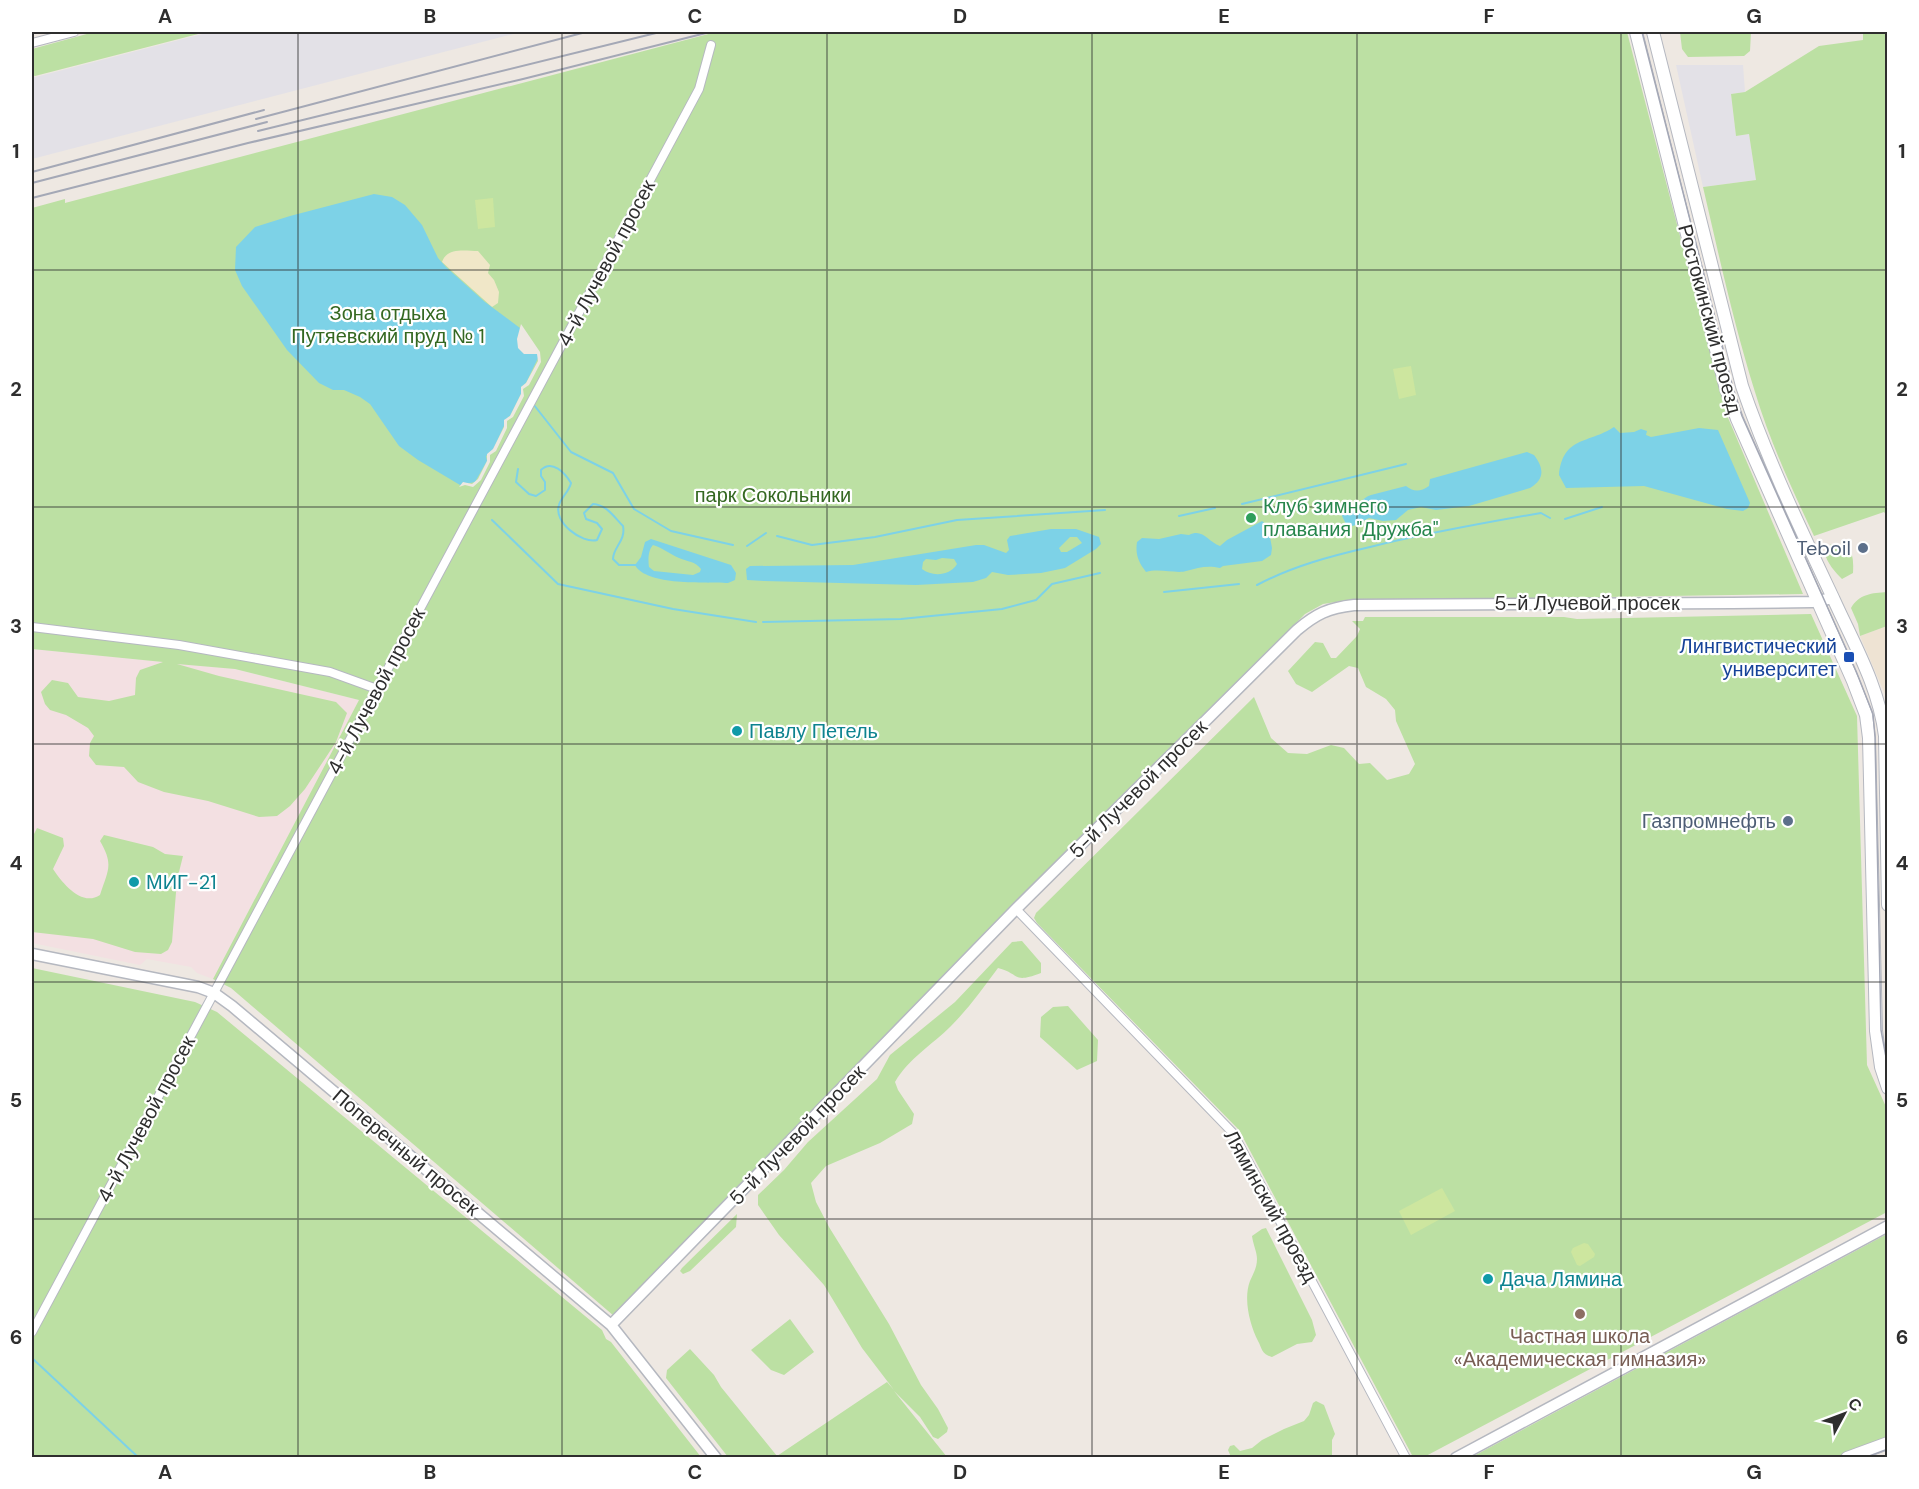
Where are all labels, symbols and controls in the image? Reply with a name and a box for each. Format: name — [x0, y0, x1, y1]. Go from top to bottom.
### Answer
text: A — [158, 3, 172, 29]
text: B — [424, 3, 436, 29]
text: C — [688, 3, 702, 29]
text: D — [953, 3, 967, 29]
text: E — [1218, 3, 1230, 29]
text: F — [1483, 3, 1495, 29]
text: G — [1746, 3, 1762, 29]
text: 1 — [12, 138, 20, 164]
text: 1 — [1898, 138, 1906, 164]
street label: 4-й Лучевой просек — [551, 175, 661, 351]
street label: Ростокинский проезд — [1672, 221, 1748, 417]
park label: Зона отдыха Путяевский пруд № 1 — [291, 300, 485, 349]
text: 2 — [10, 376, 22, 402]
text: 2 — [1896, 376, 1908, 402]
park label: парк Сокольники — [695, 482, 851, 508]
place label: Клуб зимнего плавания "Дружба" — [1263, 493, 1439, 542]
marker: Клуб зимнего плавания "Дружба" — [1244, 511, 1258, 525]
place label: Teboil — [1797, 535, 1851, 561]
marker: Teboil — [1856, 541, 1870, 555]
street label: 5-й Лучевой просек — [1494, 590, 1680, 616]
street label: 4-й Лучевой просек — [321, 603, 431, 779]
text: 3 — [10, 613, 22, 639]
text: 3 — [1896, 613, 1908, 639]
place label: Лингвистический университет — [1680, 633, 1837, 682]
marker: Лингвистический университет — [1842, 650, 1856, 664]
street label: 5-й Лучевой просек — [1063, 714, 1213, 864]
place label: Павлу Петель — [749, 718, 878, 744]
marker: Павлу Петель — [730, 724, 744, 738]
place label: Газпромнефть — [1642, 808, 1776, 834]
marker: Газпромнефть — [1781, 814, 1795, 828]
text: 4 — [10, 850, 23, 876]
text: 4 — [1896, 850, 1909, 876]
place label: МИГ-21 — [146, 869, 216, 895]
marker: МИГ-21 — [127, 875, 141, 889]
street label: 4-й Лучевой просек — [91, 1031, 201, 1207]
street label: 5-й Лучевой просек — [723, 1059, 871, 1211]
street label: Поперечный просек — [327, 1083, 485, 1221]
text: 5 — [10, 1087, 22, 1113]
text: 5 — [1896, 1087, 1908, 1113]
street label: Ляминский проезд — [1218, 1125, 1324, 1287]
place label: Дача Лямина — [1500, 1266, 1623, 1292]
marker: Дача Лямина — [1481, 1272, 1495, 1286]
marker: Частная школа «Академическая гимназия» — [1573, 1307, 1587, 1321]
place label: Частная школа «Академическая гимназия» — [1454, 1323, 1706, 1372]
text: 6 — [10, 1324, 22, 1350]
text: 6 — [1896, 1324, 1908, 1350]
north arrow — [1814, 1384, 1874, 1444]
text: С — [1843, 1393, 1867, 1416]
text: A — [158, 1459, 172, 1485]
text: B — [424, 1459, 436, 1485]
text: C — [688, 1459, 702, 1485]
text: D — [953, 1459, 967, 1485]
text: E — [1218, 1459, 1230, 1485]
text: F — [1483, 1459, 1495, 1485]
text: G — [1746, 1459, 1762, 1485]

